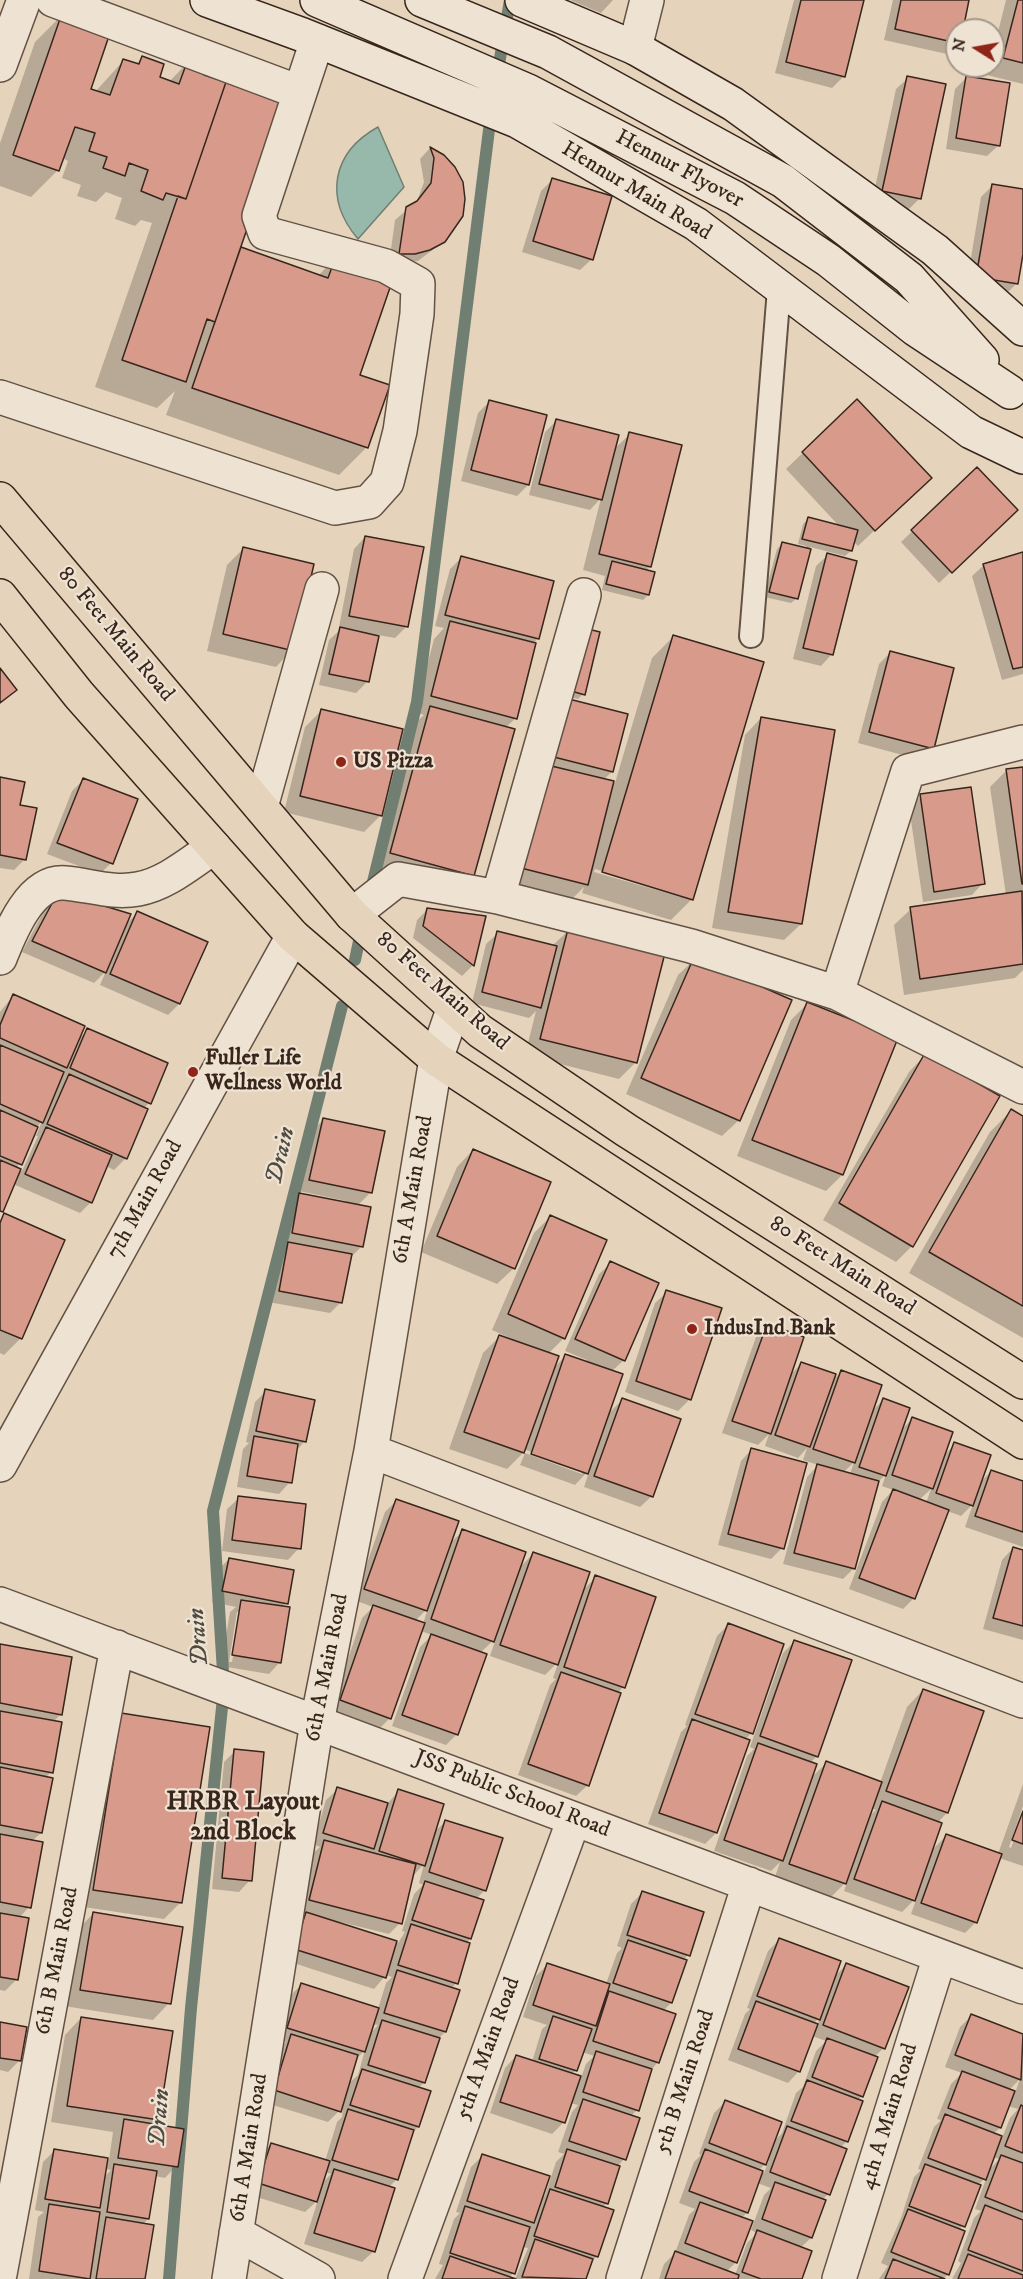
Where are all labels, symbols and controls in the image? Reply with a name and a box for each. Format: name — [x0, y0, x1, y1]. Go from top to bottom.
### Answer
north arrow — [945, 18, 1005, 78]
text: N — [948, 37, 970, 53]
street label: Hennur Flyover — [610, 125, 748, 215]
street label: Hennur Main Road — [556, 137, 716, 247]
street label: 80 Feet Main Road — [51, 562, 179, 708]
place label: US Pizza — [353, 749, 433, 775]
marker: US Pizza — [334, 755, 348, 769]
street label: 80 Feet Main Road — [370, 927, 514, 1057]
place label: Fuller Life Wellness World — [205, 1046, 342, 1098]
marker: Fuller Life Wellness World — [186, 1065, 200, 1079]
street label: 6th A Main Road — [388, 1114, 440, 1266]
water label: Drain — [261, 1124, 303, 1188]
street label: 7th Main Road — [103, 1136, 189, 1264]
street label: 80 Feet Main Road — [764, 1211, 920, 1323]
place label: IndusInd Bank — [704, 1316, 835, 1342]
marker: IndusInd Bank — [685, 1322, 699, 1336]
street label: 6th A Main Road — [301, 1592, 355, 1744]
water label: Drain — [184, 1607, 216, 1667]
street label: JSS Public School Road — [411, 1746, 613, 1844]
district label: HRBR Layout 2nd Block — [166, 1788, 320, 1850]
street label: 6th B Main Road — [31, 1885, 85, 2037]
street label: 5th A Main Road — [451, 1974, 527, 2124]
street label: 5th B Main Road — [650, 2007, 722, 2157]
street label: 4th A Main Road — [855, 2041, 925, 2193]
street label: 6th A Main Road — [225, 2072, 275, 2224]
water label: Drain — [144, 2088, 178, 2148]

